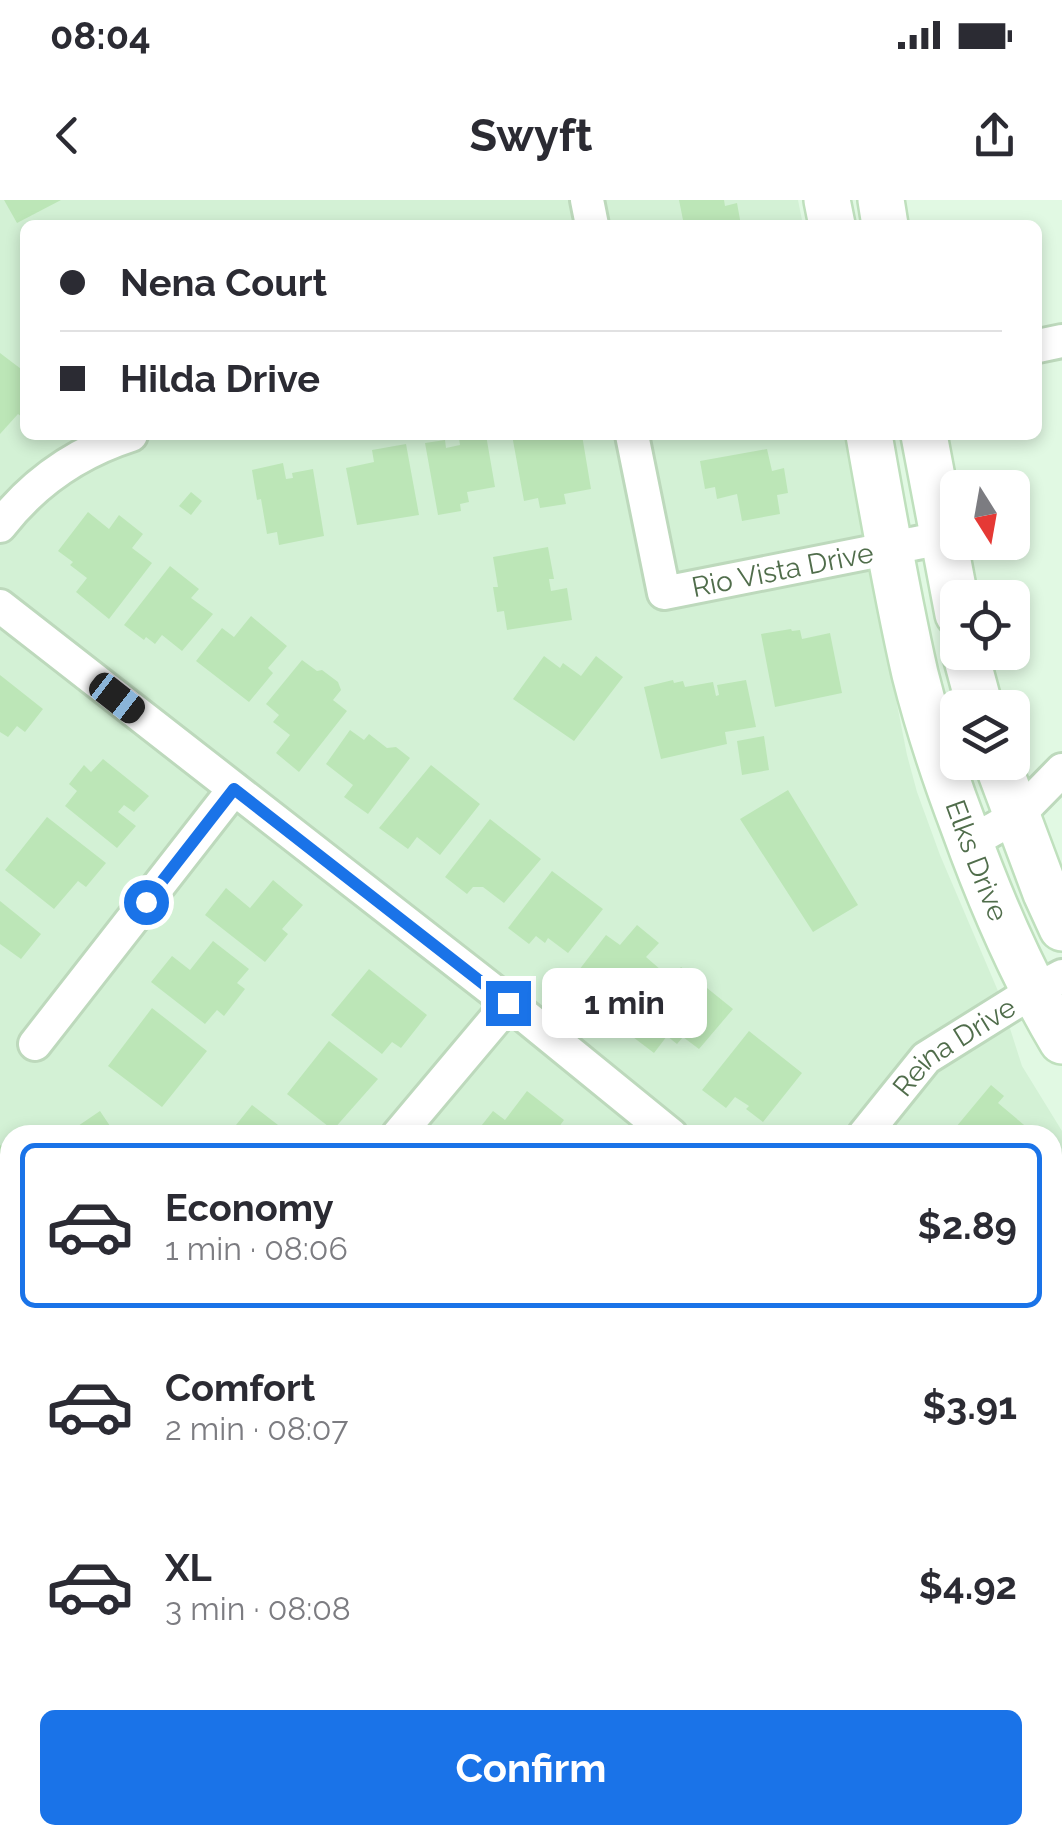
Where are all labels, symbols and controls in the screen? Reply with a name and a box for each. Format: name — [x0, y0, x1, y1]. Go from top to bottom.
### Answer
text: 08:04 — [50, 13, 151, 58]
icon: back — [40, 108, 95, 163]
icon: share — [967, 108, 1022, 163]
text: Swyft — [469, 109, 593, 162]
text: Nena Court — [120, 260, 327, 305]
text: Hilda Drive — [120, 356, 320, 401]
north arrow — [940, 470, 1030, 560]
map controls — [940, 470, 1030, 780]
street label: Rio Vista Drive — [689, 535, 876, 604]
button: locate — [940, 580, 1030, 670]
car — [84, 668, 150, 728]
button: layers — [940, 690, 1030, 780]
street label: Elks Drive — [939, 795, 1016, 926]
route start — [124, 880, 169, 925]
callout: 1 min — [543, 968, 708, 1038]
route end — [486, 981, 531, 1026]
text: 1 min — [584, 984, 665, 1021]
street label: Reina Drive — [886, 990, 1021, 1102]
icon: car — [45, 1181, 135, 1271]
text: Economy — [165, 1185, 334, 1230]
text: $2.89 — [918, 1203, 1017, 1248]
text: 1 min · 08:06 — [165, 1230, 348, 1267]
icon: car — [45, 1361, 135, 1451]
text: Comfort — [165, 1365, 315, 1410]
text: $3.91 — [922, 1383, 1017, 1428]
text: 2 min · 08:07 — [165, 1410, 348, 1447]
icon: car — [45, 1541, 135, 1631]
text: XL — [165, 1545, 212, 1590]
text: $4.92 — [919, 1563, 1017, 1608]
text: 3 min · 08:08 — [165, 1590, 351, 1627]
button: Confirm — [40, 1710, 1022, 1825]

